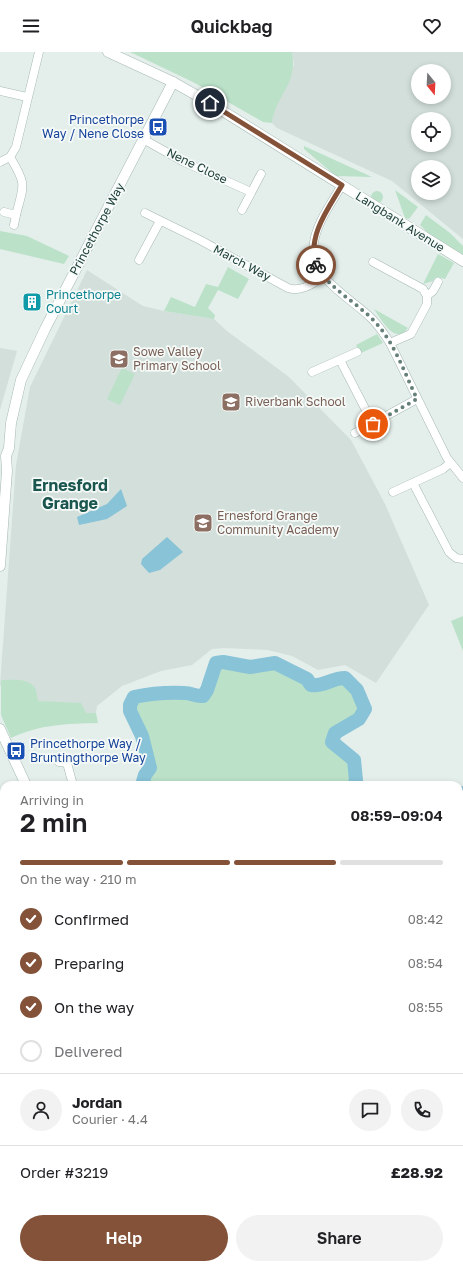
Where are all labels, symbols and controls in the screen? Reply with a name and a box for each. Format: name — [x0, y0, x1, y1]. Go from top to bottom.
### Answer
icon: menu — [20, 15, 42, 37]
text: Quickbag — [190, 15, 273, 37]
icon: heart — [421, 15, 443, 37]
north arrow — [411, 64, 451, 104]
map controls — [411, 64, 451, 200]
pin — [193, 86, 227, 120]
icon: home — [199, 92, 221, 114]
place label: Princethorpe Way / Nene Close — [42, 112, 144, 141]
button: locate — [411, 112, 451, 152]
bus stop icon: Princethorpe Way / Nene Close — [147, 116, 169, 138]
street label: Nene Close — [164, 144, 230, 187]
button: layers — [411, 160, 451, 200]
street label: Princethorpe Way — [66, 180, 127, 277]
street label: Langbank Avenue — [353, 188, 448, 255]
street label: March Way — [211, 241, 274, 284]
courier — [296, 245, 336, 285]
icon: bike — [305, 254, 327, 276]
place label: Princethorpe Court — [46, 287, 121, 316]
building icon: Princethorpe Court — [21, 291, 43, 313]
place label: Sowe Valley Primary School — [133, 344, 221, 373]
school or university icon: Sowe Valley Primary School — [108, 348, 130, 370]
school or university icon: Riverbank School — [220, 391, 242, 413]
place label: Riverbank School — [245, 394, 346, 409]
pin — [356, 407, 390, 441]
icon: bag — [362, 413, 384, 435]
district label: Ernesford Grange — [32, 475, 108, 513]
place label: Ernesford Grange Community Academy — [217, 508, 339, 537]
school or university icon: Ernesford Grange Community Academy — [192, 512, 214, 534]
place label: Princethorpe Way / Bruntingthorpe Way — [30, 736, 146, 765]
bus stop icon: Princethorpe Way / Bruntingthorpe Way — [5, 740, 27, 762]
text: Arriving in — [20, 792, 84, 808]
text: 08:59–09:04 — [350, 806, 443, 824]
text: 2 min — [20, 807, 88, 838]
text: On the way · 210 m — [20, 871, 137, 887]
icon: check — [20, 908, 42, 930]
text: Confirmed — [54, 910, 129, 928]
text: 08:42 — [408, 911, 443, 927]
icon: check — [20, 952, 42, 974]
text: Preparing — [54, 954, 124, 972]
text: 08:54 — [408, 955, 443, 971]
icon: check — [20, 996, 42, 1018]
text: On the way — [54, 998, 134, 1016]
text: 08:55 — [408, 999, 443, 1015]
text: Delivered — [54, 1042, 122, 1060]
button: person — [20, 1089, 62, 1131]
button: chat — [349, 1089, 391, 1131]
button: phone — [401, 1089, 443, 1131]
text: Jordan — [72, 1093, 122, 1111]
text: Courier · 4.4 — [72, 1111, 148, 1127]
text: Order #3219 — [20, 1163, 108, 1181]
text: £28.92 — [391, 1163, 443, 1181]
button: Help — [20, 1215, 228, 1261]
button: Share — [236, 1215, 443, 1261]

